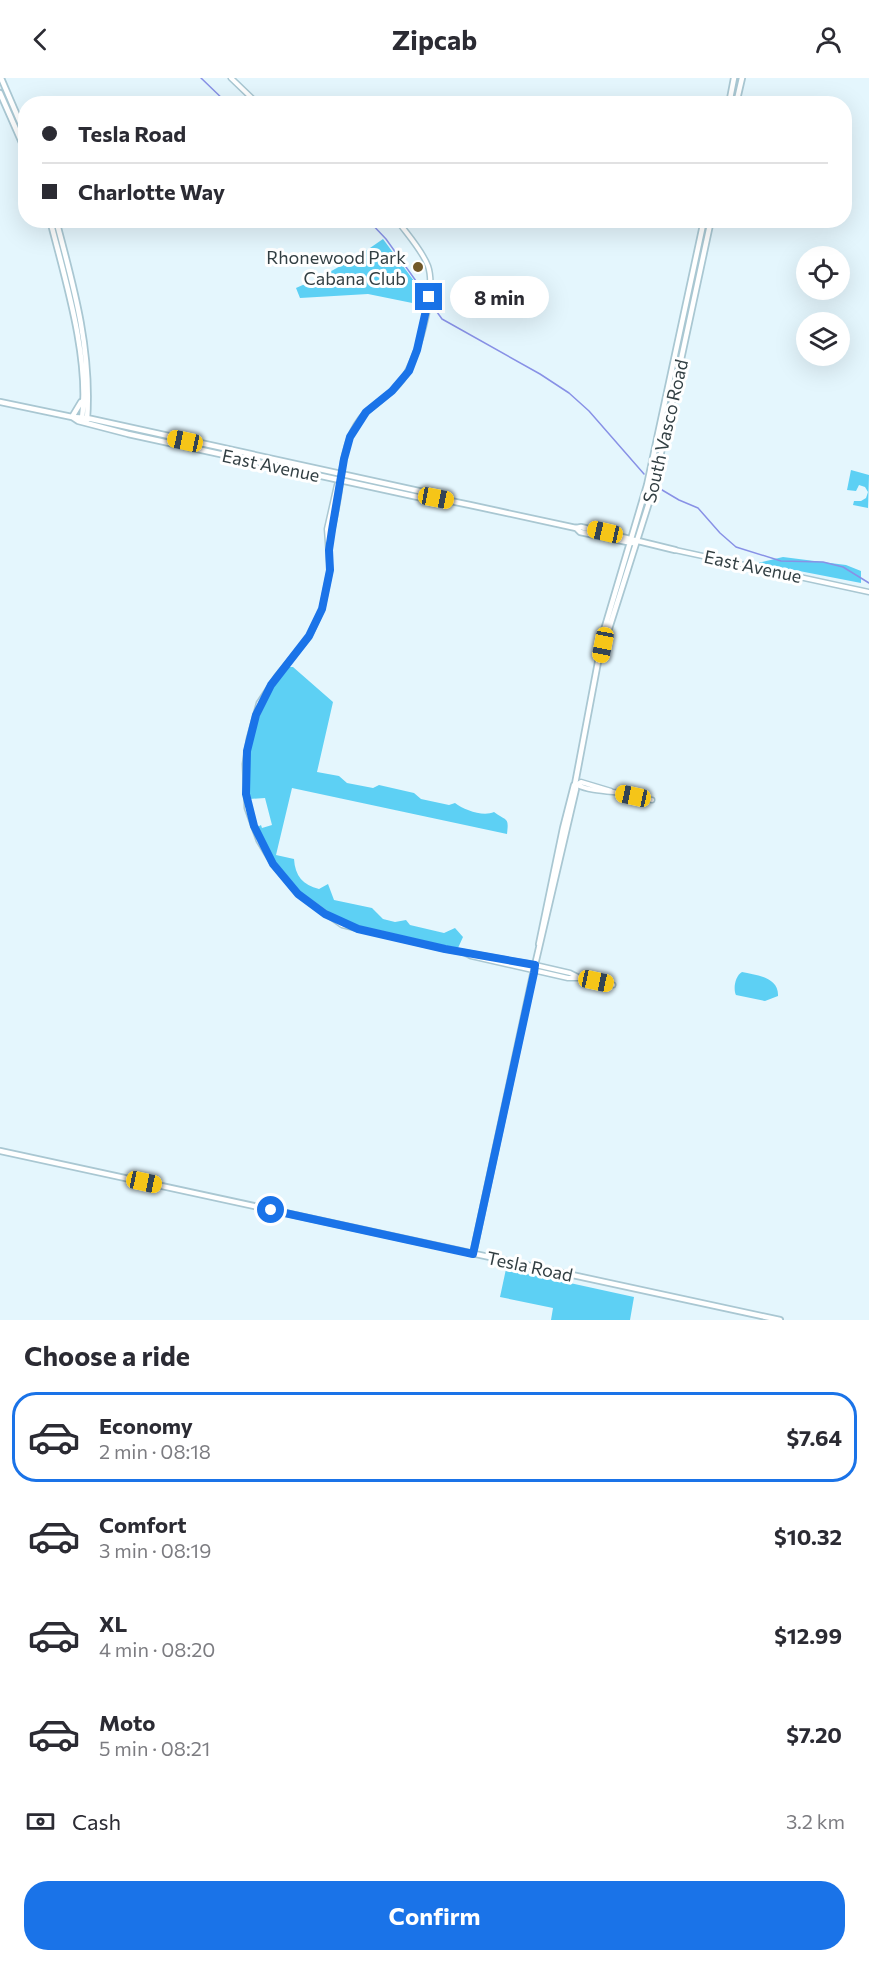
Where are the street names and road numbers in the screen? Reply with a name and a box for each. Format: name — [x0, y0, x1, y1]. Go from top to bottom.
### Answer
street label: South Vasco Road — [638, 357, 692, 505]
street label: East Avenue — [220, 444, 322, 486]
street label: East Avenue — [702, 545, 804, 587]
street label: Tesla Road — [485, 1246, 575, 1286]

